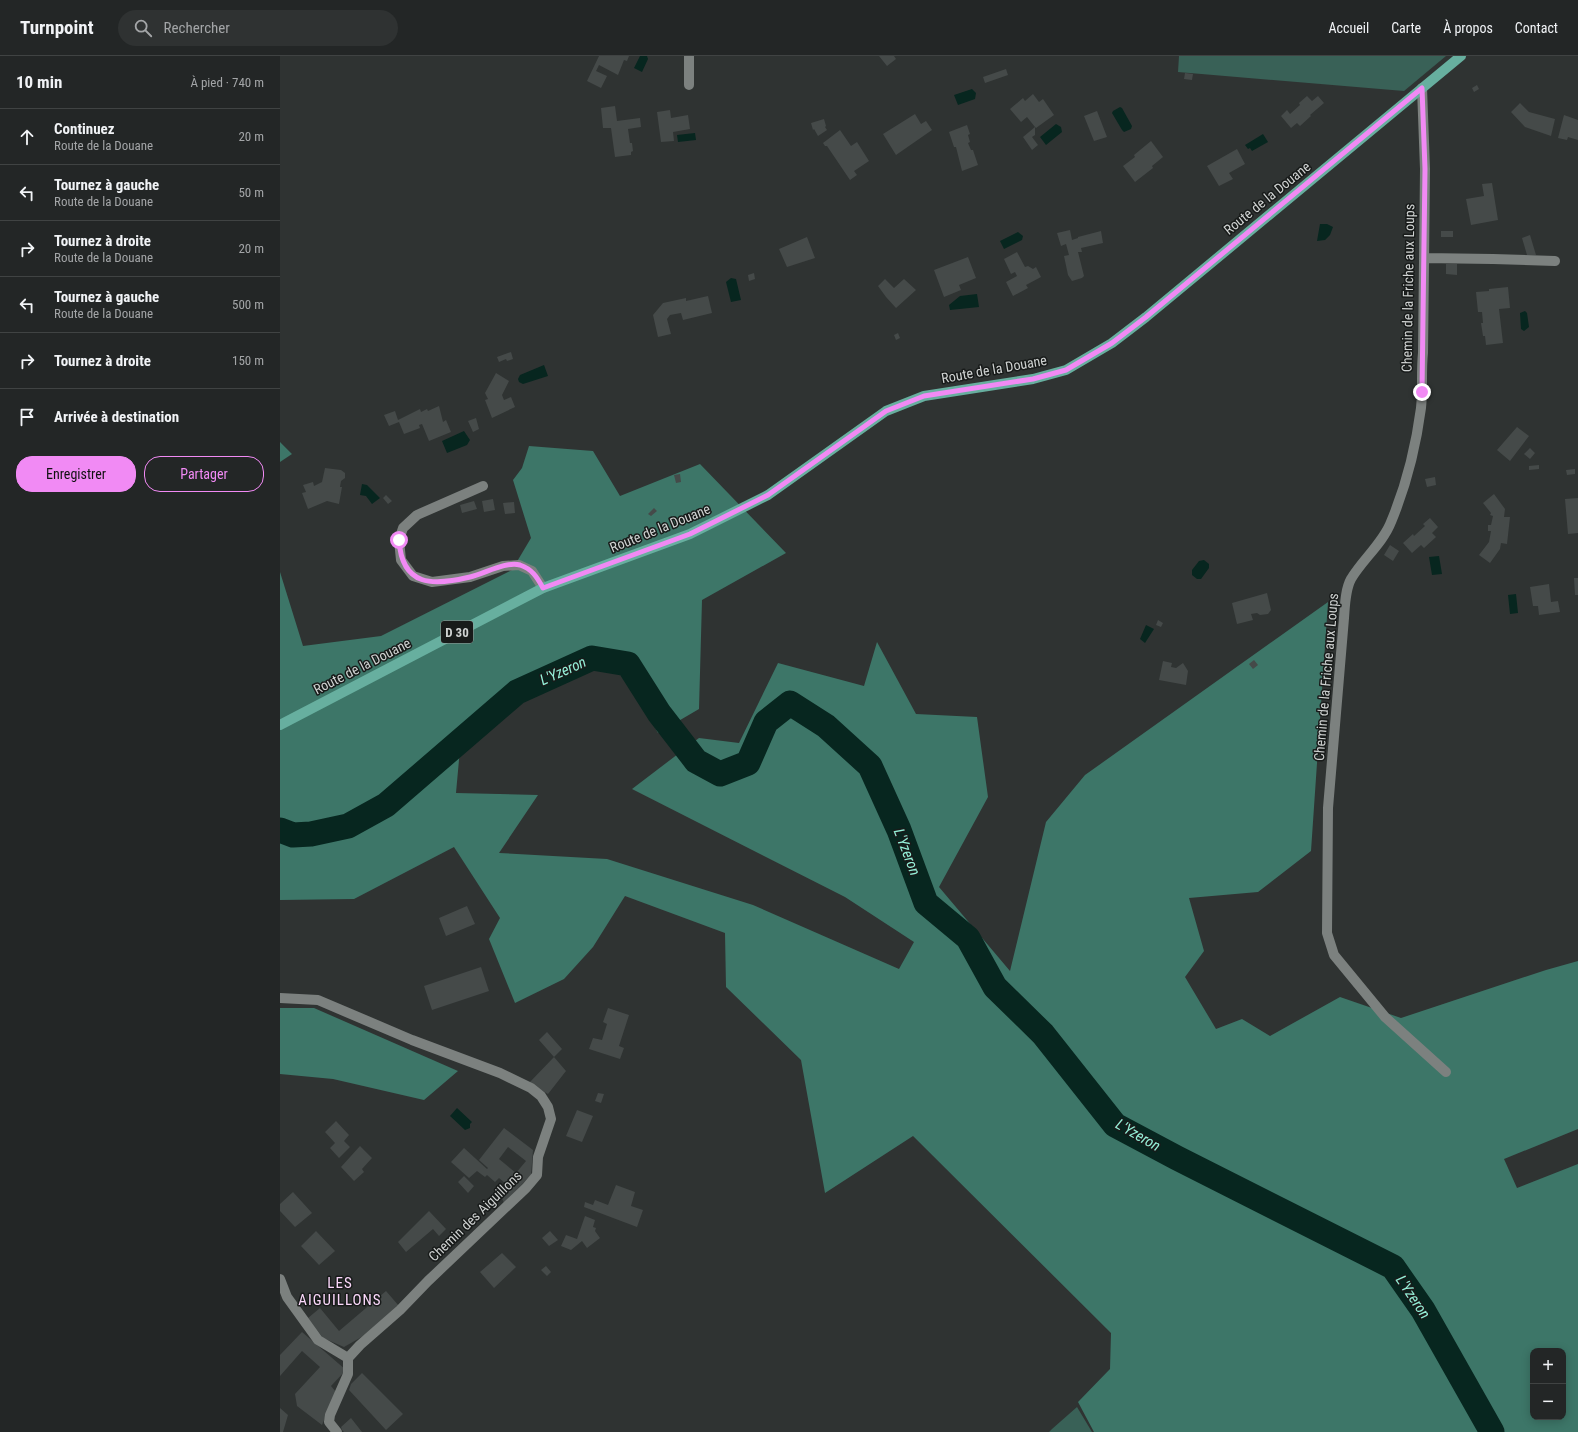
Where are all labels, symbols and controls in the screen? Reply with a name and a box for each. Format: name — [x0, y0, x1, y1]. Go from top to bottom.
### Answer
search box — [118, 10, 398, 46]
text: Turnpoint — [20, 16, 94, 39]
icon: search — [132, 17, 154, 39]
text: Rechercher — [164, 19, 230, 37]
text: Accueil — [1328, 20, 1369, 36]
text: Carte — [1391, 20, 1421, 36]
text: À propos — [1443, 20, 1493, 36]
text: Contact — [1515, 20, 1558, 36]
text: 10 min — [16, 72, 62, 92]
text: À pied · 740 m — [190, 75, 264, 90]
text: Continuez — [54, 120, 115, 138]
icon: ahead — [16, 126, 38, 148]
text: 20 m — [238, 129, 264, 144]
text: Route de la Douane — [54, 138, 153, 153]
street label: Route de la Douane — [1220, 158, 1314, 238]
text: Tournez à gauche — [54, 176, 159, 194]
icon: left — [16, 182, 38, 204]
text: 50 m — [238, 185, 264, 200]
text: Route de la Douane — [54, 194, 153, 209]
street label: Chemin de la Friche aux Loups — [1399, 204, 1417, 372]
text: Tournez à droite — [54, 232, 151, 250]
icon: right — [16, 238, 38, 260]
text: 20 m — [238, 241, 264, 256]
text: Route de la Douane — [54, 250, 153, 265]
text: Tournez à gauche — [54, 288, 159, 306]
icon: left — [16, 294, 38, 316]
text: 500 m — [232, 297, 264, 312]
text: Route de la Douane — [54, 306, 153, 321]
icon: right — [16, 350, 38, 372]
text: Tournez à droite — [54, 352, 151, 370]
street label: Route de la Douane — [940, 352, 1048, 386]
text: 150 m — [232, 353, 264, 368]
route end — [1413, 383, 1431, 401]
icon: arrive — [16, 406, 38, 428]
text: Arrivée à destination — [54, 408, 179, 426]
button: Enregistrer — [16, 456, 136, 492]
button: Partager — [144, 456, 264, 492]
street label: Route de la Douane — [607, 500, 713, 555]
route start — [390, 531, 408, 549]
street label: Chemin de la Friche aux Loups — [1311, 592, 1341, 762]
road number: D 30 — [441, 621, 473, 643]
street label: Route de la Douane — [311, 634, 414, 697]
water label: L'Yzeron — [537, 653, 589, 689]
water label: L'Yzeron — [890, 826, 924, 878]
water label: L'Yzeron — [1112, 1115, 1164, 1155]
street label: Chemin des Aiguillons — [425, 1168, 525, 1264]
water label: L'Yzeron — [1392, 1272, 1434, 1322]
district label: LES AIGUILLONS — [298, 1274, 382, 1309]
map controls — [1530, 1348, 1566, 1420]
button: + — [1530, 1348, 1566, 1384]
button: − — [1530, 1384, 1566, 1420]

